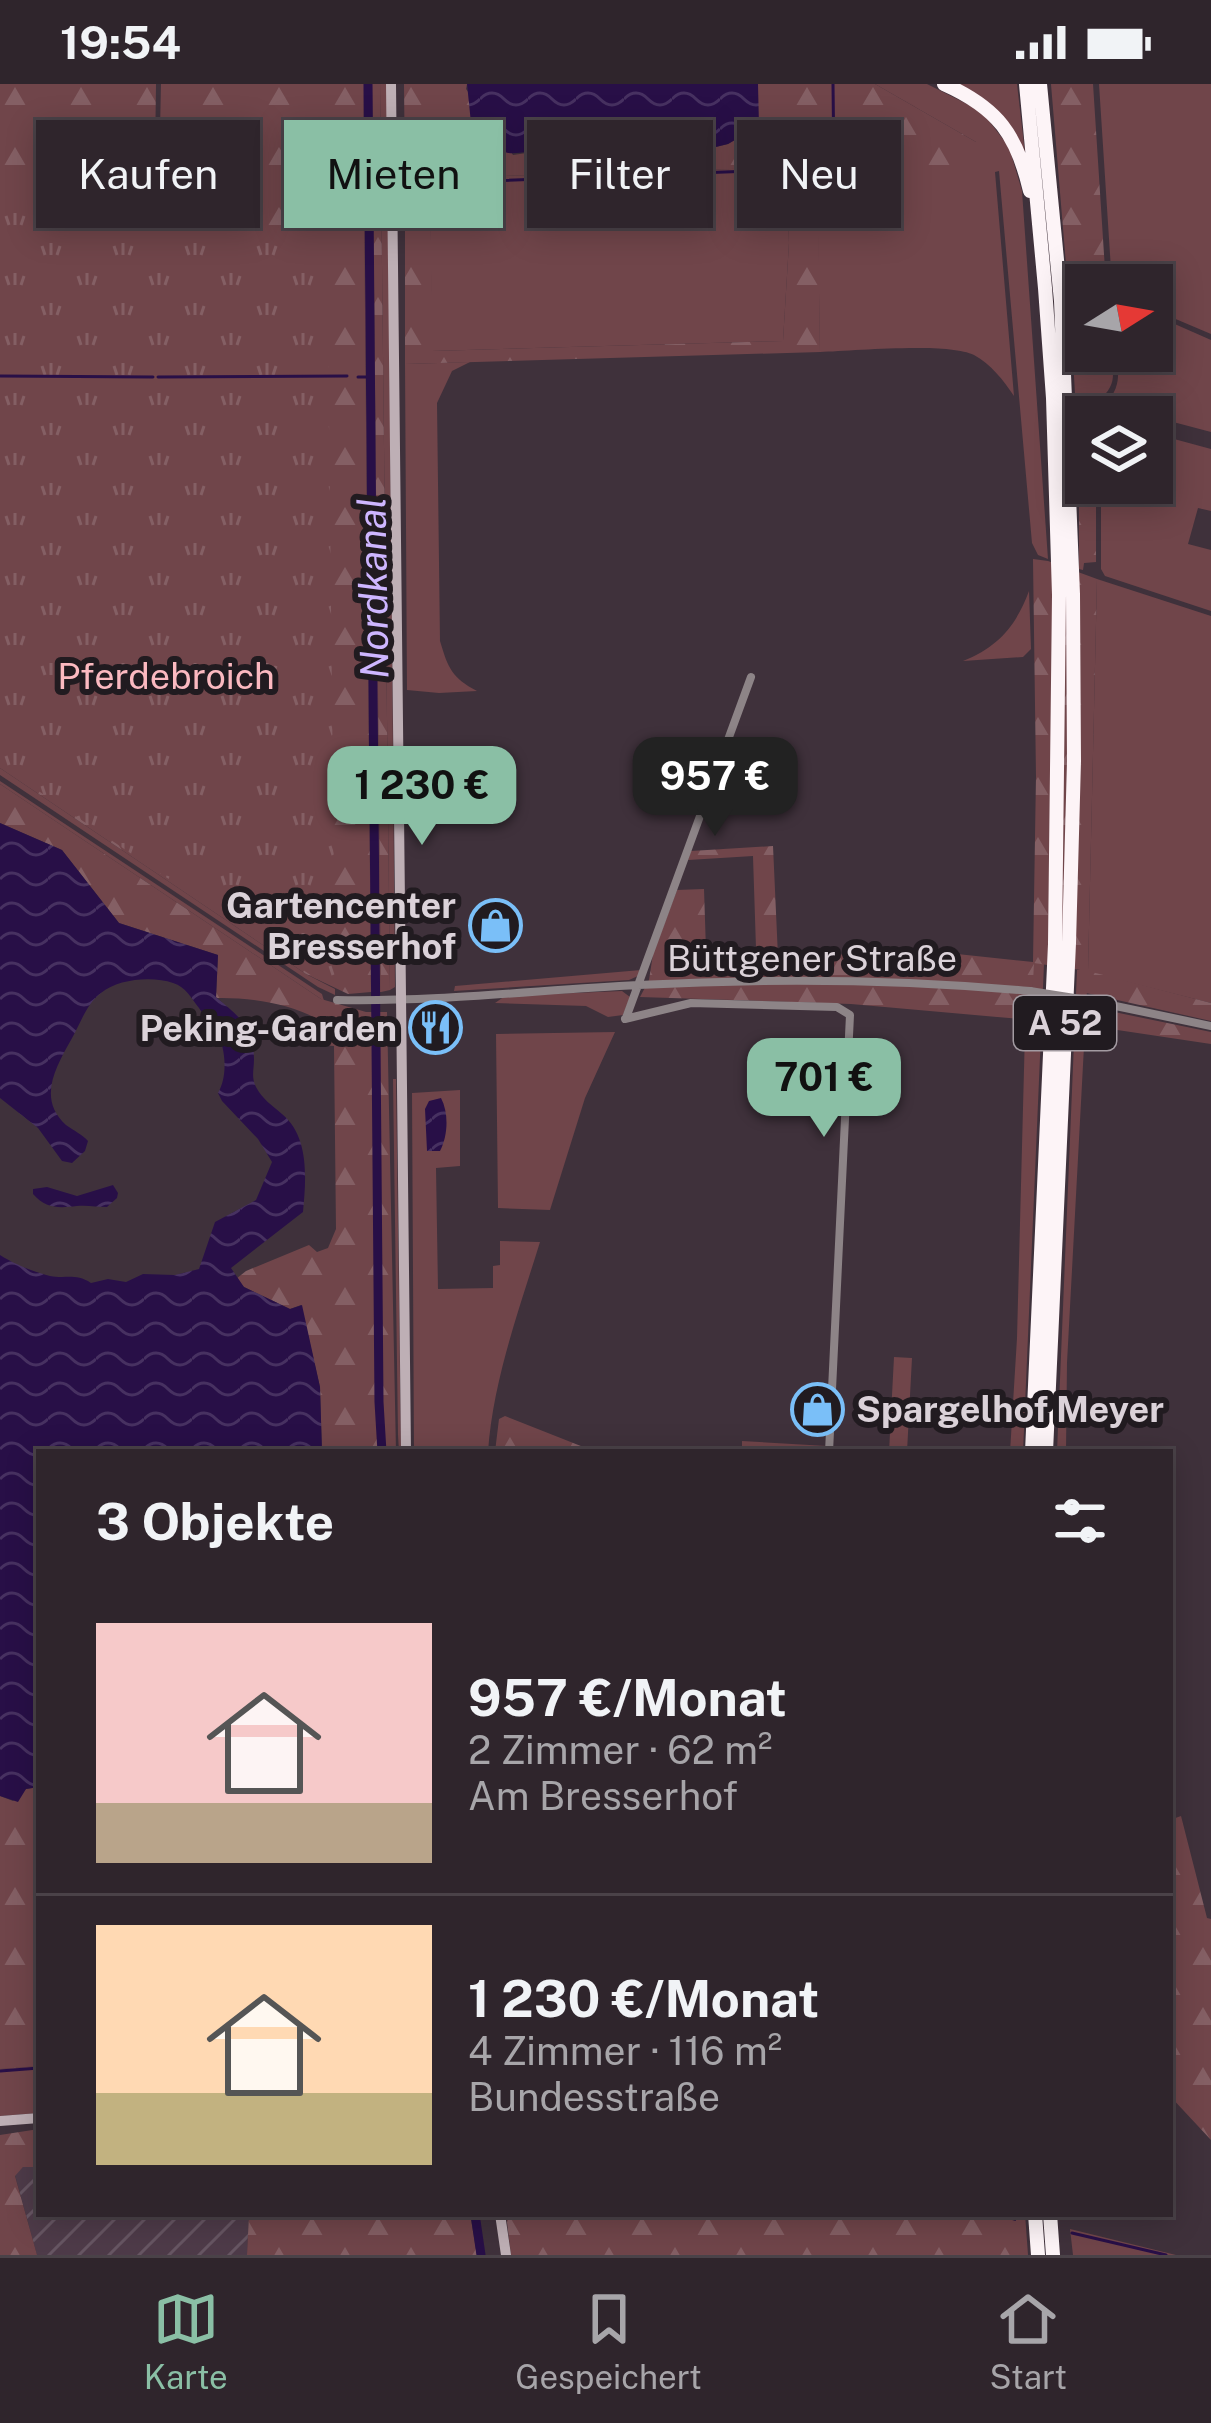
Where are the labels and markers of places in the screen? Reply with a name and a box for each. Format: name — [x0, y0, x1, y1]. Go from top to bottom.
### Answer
pin: 957 € — [631, 737, 799, 839]
pin: 1 230 € — [311, 746, 533, 848]
place label: Gartencenter Bresserhof — [226, 884, 456, 967]
shop icon: Gartencenter Bresserhof — [467, 898, 523, 954]
restaurant icon: Peking-Garden — [408, 1000, 464, 1056]
place label: Peking-Garden — [139, 1007, 397, 1049]
pin: 701 € — [740, 1038, 908, 1140]
shop icon: Spargelhof Meyer — [789, 1381, 845, 1437]
place label: Spargelhof Meyer — [856, 1388, 1164, 1430]

